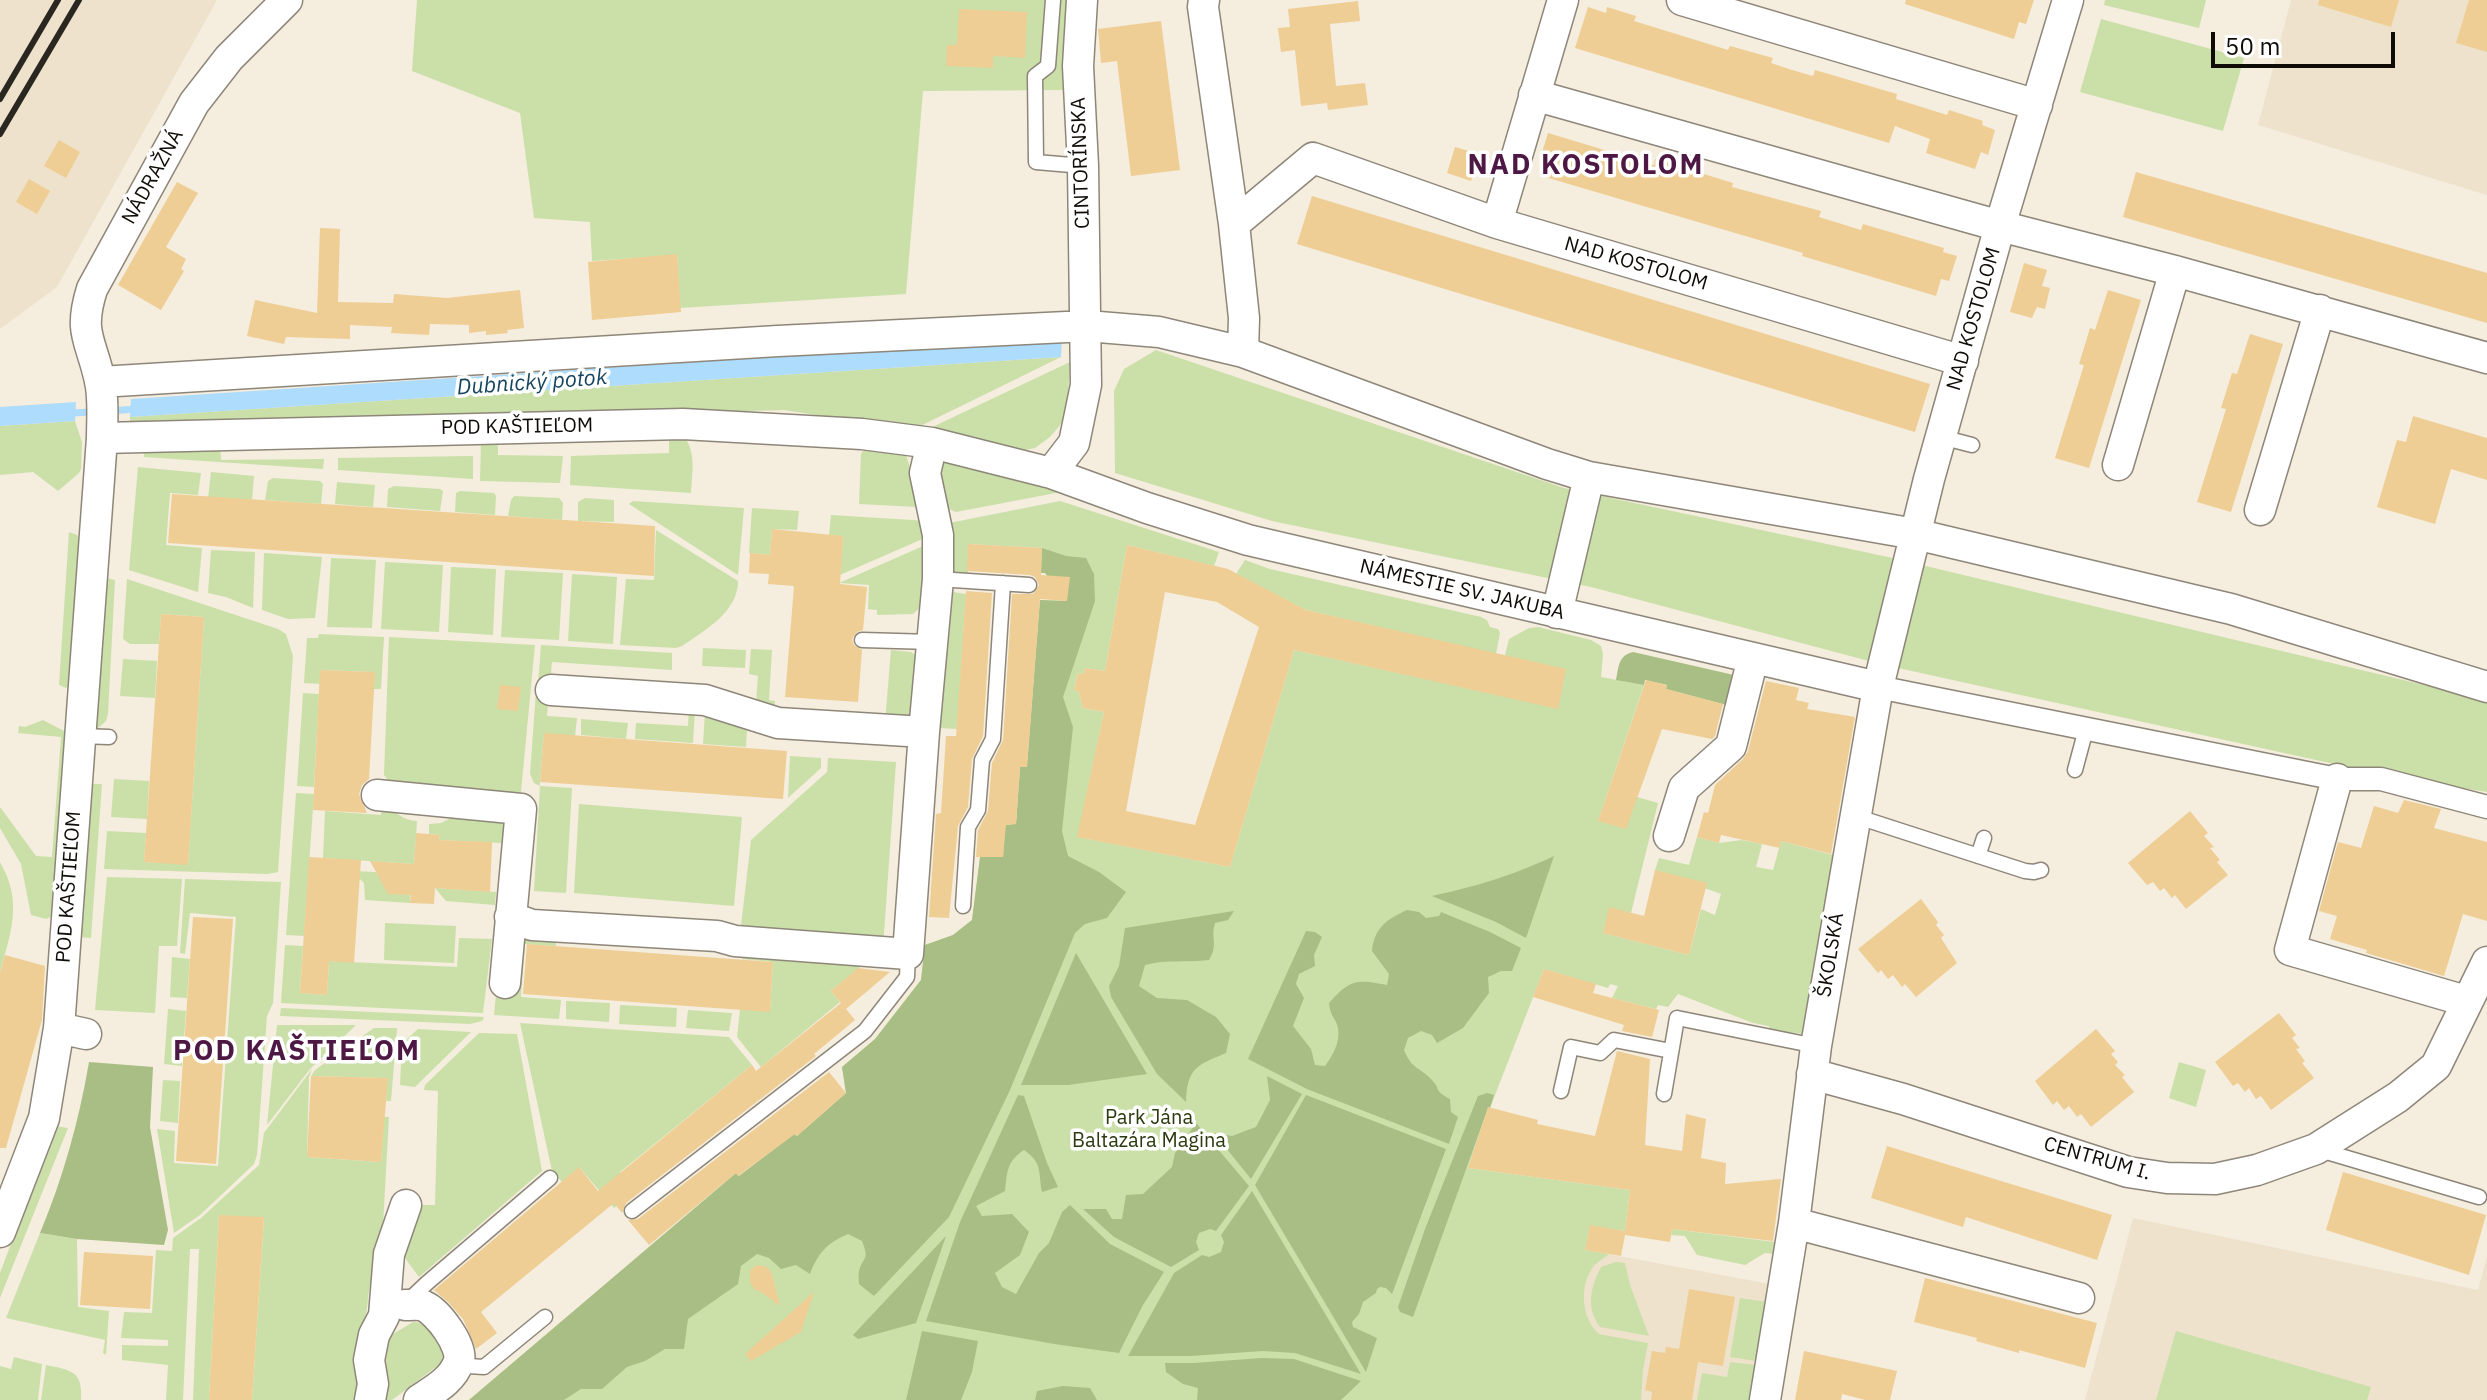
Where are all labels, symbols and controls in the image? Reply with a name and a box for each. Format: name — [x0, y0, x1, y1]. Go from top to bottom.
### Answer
scale bar — [2215, 16, 2399, 66]
text: 50 m — [2225, 30, 2280, 62]
street label: CINTORÍNSKA — [1067, 97, 1095, 229]
street label: NÁDRAŽNÁ — [117, 125, 189, 229]
district label: NAD KOSTOLOM — [1468, 149, 1704, 183]
street label: NAD KOSTOLOM — [1562, 232, 1710, 296]
street label: NAD KOSTOLOM — [1942, 245, 2006, 393]
water label: Dubnický potok — [456, 365, 608, 401]
street label: POD KAŠTIEĽOM — [441, 414, 593, 440]
street label: NÁMESTIE SV. JAKUBA — [1357, 555, 1567, 625]
street label: POD KAŠTIEĽOM — [52, 810, 86, 964]
street label: ŠKOLSKÁ — [1812, 911, 1850, 999]
district label: POD KAŠTIEĽOM — [173, 1035, 421, 1069]
park label: Park Jána Baltazára Magina — [1072, 1106, 1226, 1153]
street label: CENTRUM I. — [2041, 1132, 2153, 1186]

